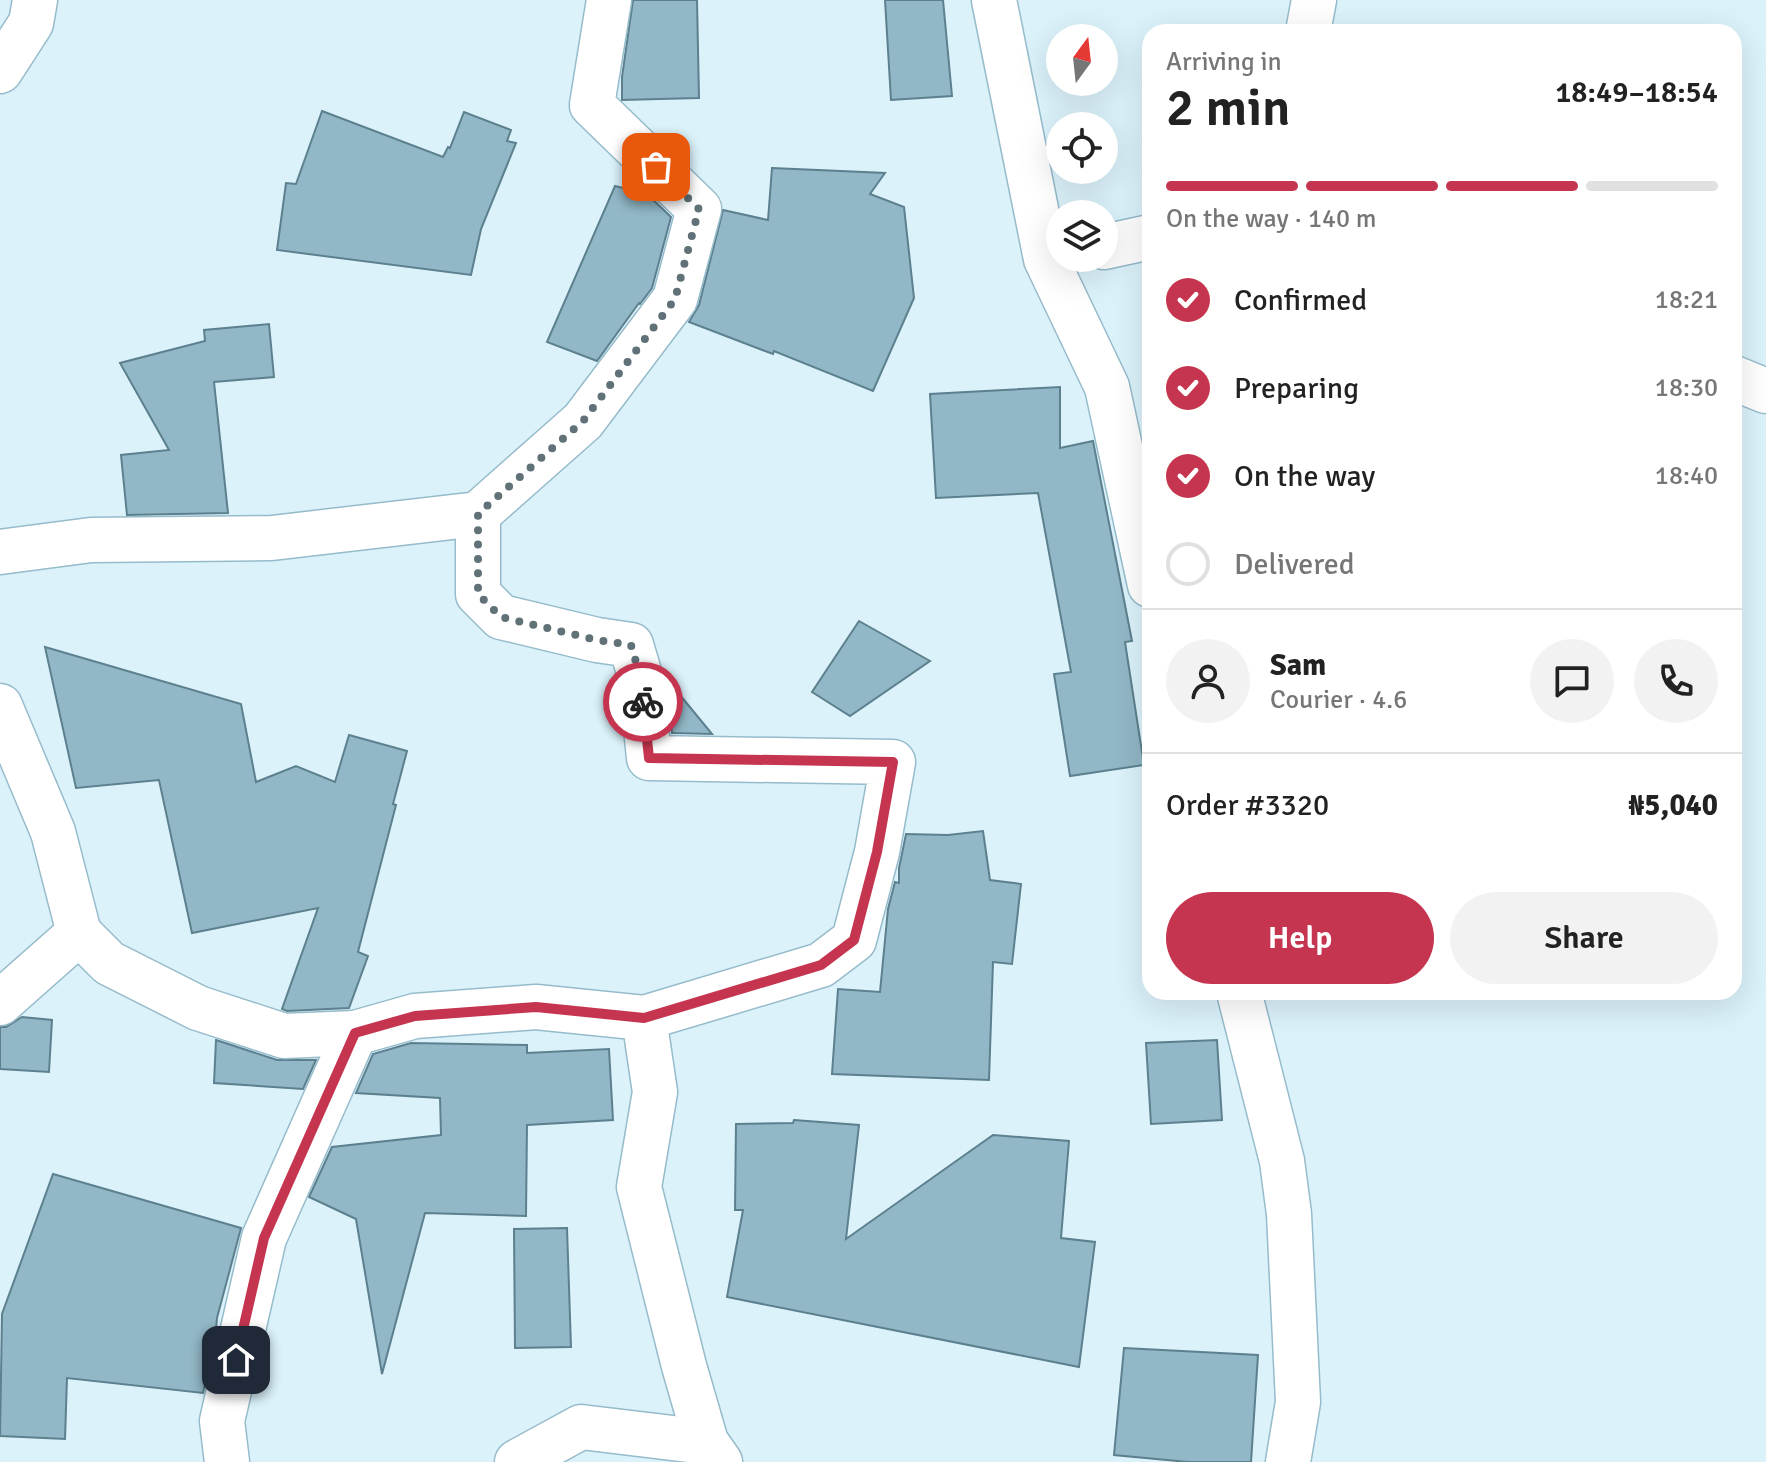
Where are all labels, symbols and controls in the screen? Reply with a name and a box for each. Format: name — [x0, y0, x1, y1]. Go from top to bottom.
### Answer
north arrow — [1046, 24, 1118, 96]
map controls — [1046, 24, 1118, 272]
text: Arriving in — [1166, 46, 1282, 78]
text: 18:49–18:54 — [1555, 74, 1718, 111]
text: 2 min — [1166, 76, 1291, 140]
button: locate — [1046, 112, 1118, 184]
pin — [622, 133, 690, 201]
icon: bag — [634, 145, 678, 189]
button: layers — [1046, 200, 1118, 272]
text: On the way · 140 m — [1166, 203, 1376, 235]
icon: check — [1166, 278, 1210, 322]
text: Confirmed — [1234, 282, 1367, 319]
text: 18:21 — [1655, 284, 1718, 316]
icon: check — [1166, 366, 1210, 410]
text: Preparing — [1234, 370, 1359, 407]
text: 18:30 — [1655, 372, 1718, 404]
icon: check — [1166, 454, 1210, 498]
text: On the way — [1234, 458, 1375, 495]
text: 18:40 — [1655, 460, 1718, 492]
text: Delivered — [1234, 546, 1355, 583]
button: person — [1166, 639, 1250, 723]
button: chat — [1530, 639, 1614, 723]
button: phone — [1634, 639, 1718, 723]
text: Sam — [1270, 647, 1326, 684]
courier — [603, 662, 683, 742]
icon: bike — [621, 680, 665, 724]
text: Courier · 4.6 — [1270, 684, 1407, 716]
text: Order #3320 — [1166, 787, 1329, 824]
text: ₦5,040 — [1628, 787, 1718, 824]
button: Help — [1166, 892, 1434, 984]
button: Share — [1450, 892, 1718, 984]
pin — [202, 1326, 270, 1394]
icon: home — [214, 1338, 258, 1382]

